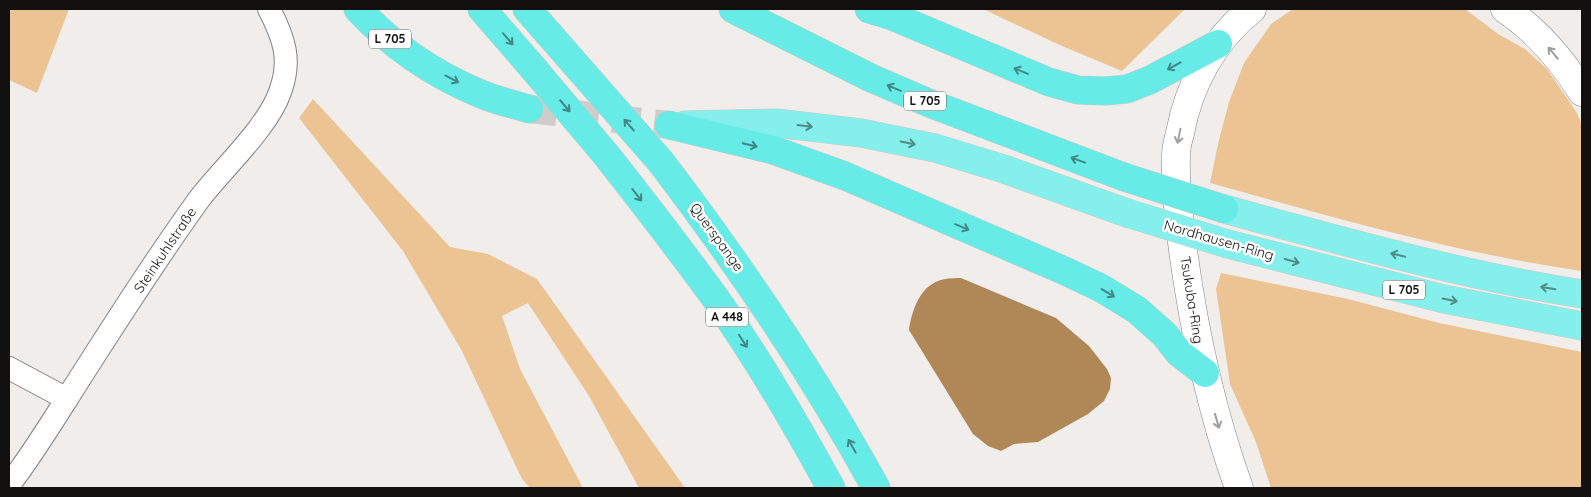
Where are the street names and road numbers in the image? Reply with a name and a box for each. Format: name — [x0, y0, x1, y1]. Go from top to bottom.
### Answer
road number: L 705 — [369, 30, 411, 48]
road number: L 705 — [904, 92, 946, 110]
street label: Querspange — [686, 199, 748, 275]
street label: Steinkuhlstraße — [130, 204, 200, 296]
street label: Nordhausen-Ring — [1162, 216, 1276, 264]
street label: Tsukuba-Ring — [1176, 255, 1208, 345]
road number: L 705 — [1383, 280, 1425, 300]
road number: A 448 — [706, 308, 748, 326]

